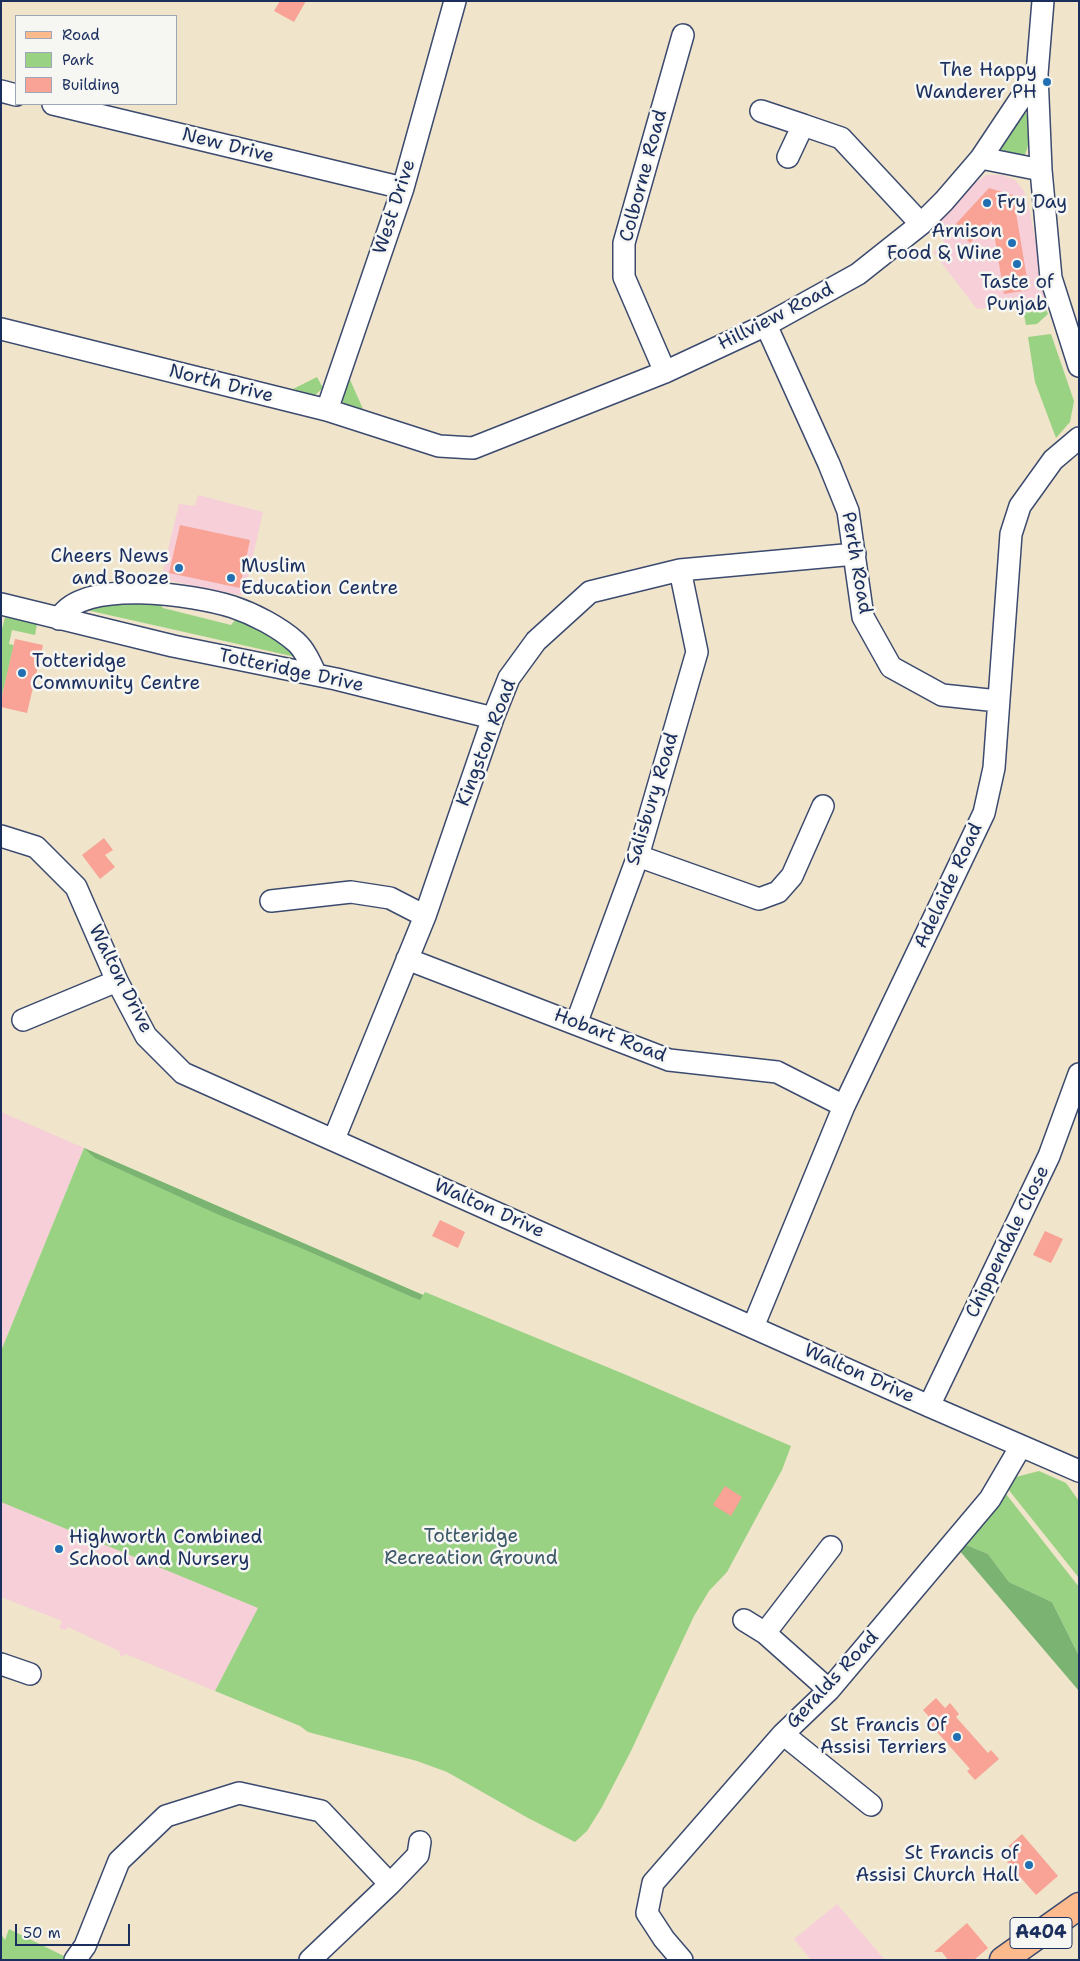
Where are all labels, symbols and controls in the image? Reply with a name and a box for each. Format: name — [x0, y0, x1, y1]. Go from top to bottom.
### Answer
legend — [15, 15, 178, 105]
text: Road — [62, 25, 100, 45]
text: Park — [62, 50, 94, 70]
place label: The Happy Wanderer PH — [915, 60, 1037, 104]
text: Building — [62, 75, 119, 95]
marker: The Happy Wanderer PH — [1041, 76, 1053, 88]
street label: Colborne Road — [615, 107, 673, 245]
street label: New Drive — [179, 124, 277, 168]
street label: West Drive — [369, 157, 421, 257]
place label: Fry Day — [997, 192, 1067, 214]
marker: Fry Day — [981, 197, 993, 209]
place label: Arnison Food & Wine — [887, 221, 1002, 265]
marker: Arnison Food & Wine — [1006, 237, 1018, 249]
marker: Taste of Punjab — [1011, 258, 1023, 270]
place label: Taste of Punjab — [980, 272, 1054, 316]
street label: Hillview Road — [715, 278, 837, 356]
street label: North Drive — [166, 360, 276, 408]
street label: Perth Road — [836, 510, 876, 616]
place label: Cheers News and Booze — [51, 546, 169, 590]
place label: Muslim Education Centre — [241, 556, 398, 600]
marker: Cheers News and Booze — [173, 562, 185, 574]
marker: Muslim Education Centre — [225, 572, 237, 584]
street label: Totteridge Drive — [216, 645, 366, 697]
place label: Totteridge Community Centre — [32, 651, 200, 695]
marker: Totteridge Community Centre — [16, 667, 28, 679]
street label: Kingston Road — [452, 676, 522, 810]
street label: Salisbury Road — [622, 730, 684, 868]
street label: Adelaide Road — [910, 820, 988, 952]
street label: Walton Drive — [83, 921, 157, 1037]
street label: Hobart Road — [551, 1004, 669, 1068]
street label: Chippendale Close — [961, 1162, 1055, 1322]
street label: Walton Drive — [430, 1174, 548, 1244]
street label: Walton Drive — [800, 1339, 918, 1409]
park label: Totteridge Recreation Ground — [384, 1526, 558, 1570]
place label: Highworth Combined School and Nursery — [69, 1527, 263, 1571]
marker: Highworth Combined School and Nursery — [53, 1543, 65, 1555]
street label: Geralds Road — [782, 1626, 884, 1734]
place label: St Francis Of Assisi Terriers — [820, 1715, 947, 1759]
marker: St Francis Of Assisi Terriers — [951, 1731, 963, 1743]
place label: St Francis of Assisi Church Hall — [855, 1843, 1019, 1887]
marker: St Francis of Assisi Church Hall — [1023, 1859, 1035, 1871]
scale bar — [18, 1914, 132, 1946]
road number: A404 — [1010, 1918, 1072, 1949]
text: 50 m — [23, 1923, 61, 1943]

